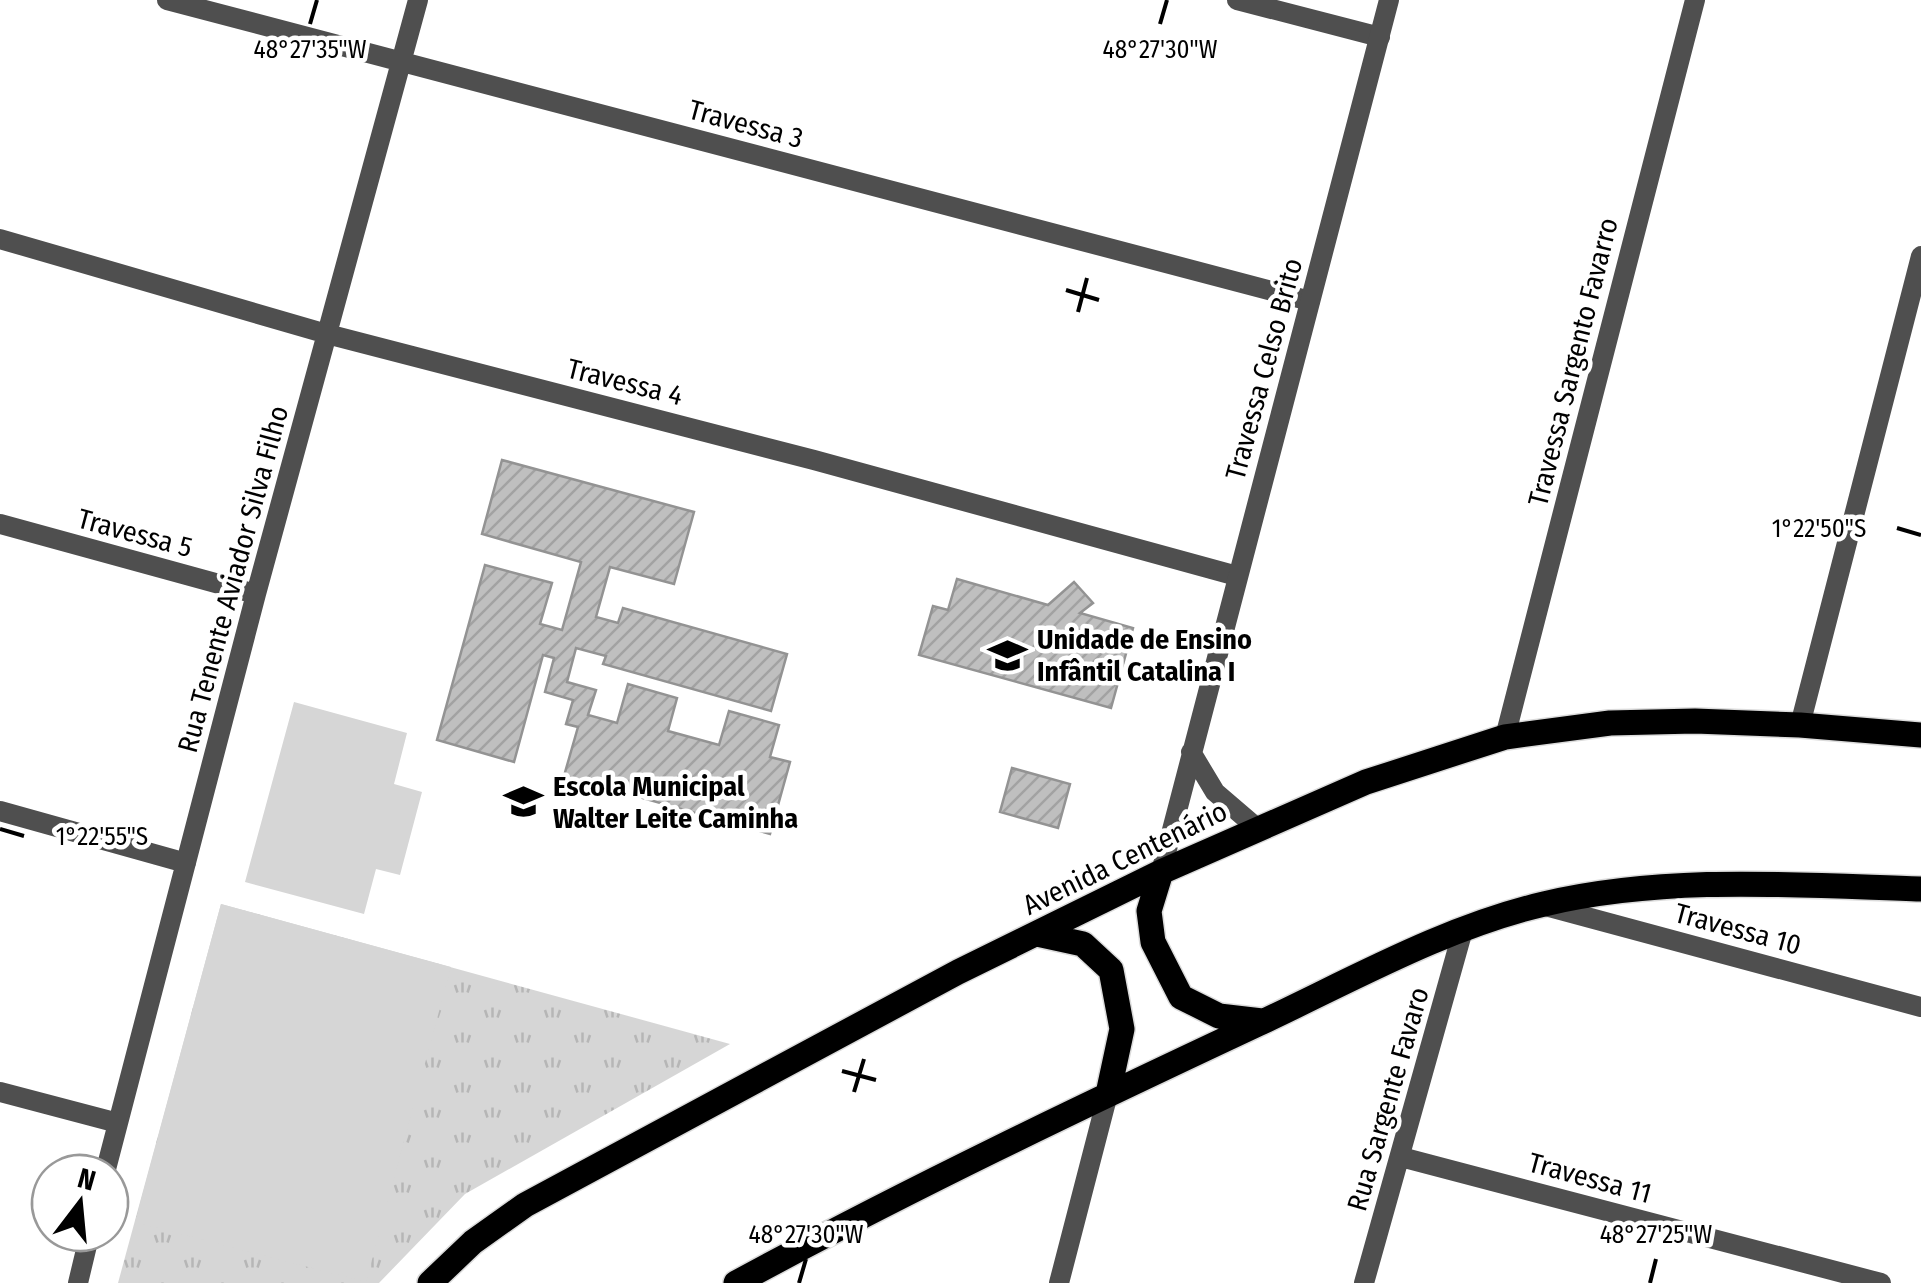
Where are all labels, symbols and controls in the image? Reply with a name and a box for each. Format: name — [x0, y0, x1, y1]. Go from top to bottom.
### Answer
text: 48°27'35"W — [254, 35, 367, 65]
text: 48°27'30"W — [1103, 35, 1218, 65]
street label: Travessa 3 — [685, 93, 807, 155]
street label: Travessa Sargento Favarro — [1521, 215, 1625, 509]
street label: Travessa Celso Brito — [1219, 255, 1309, 483]
street label: Travessa 4 — [564, 352, 686, 412]
street label: Rua Tenente Aviador Silva Filho — [171, 402, 295, 756]
street label: Travessa 5 — [74, 502, 196, 564]
text: 1°22'50"S — [1772, 514, 1866, 544]
place label: Unidade de Ensino Infântil Catalina I — [1037, 623, 1252, 688]
school or university icon: Unidade de Ensino Infântil Catalina I — [986, 634, 1028, 676]
place label: Escola Municipal Walter Leite Caminha — [553, 770, 798, 835]
school or university icon: Escola Municipal Walter Leite Caminha — [502, 781, 544, 823]
street label: Avenida Centenário — [1018, 794, 1232, 922]
text: 1°22'55"S — [56, 822, 148, 852]
street label: Travessa 10 — [1671, 896, 1805, 962]
street label: Rua Sargente Favaro — [1340, 983, 1436, 1215]
street label: Travessa 11 — [1525, 1146, 1655, 1210]
north arrow — [30, 1153, 130, 1253]
text: N — [74, 1161, 99, 1198]
text: 48°27'30"W — [749, 1220, 864, 1250]
text: 48°27'25"W — [1600, 1220, 1713, 1250]

